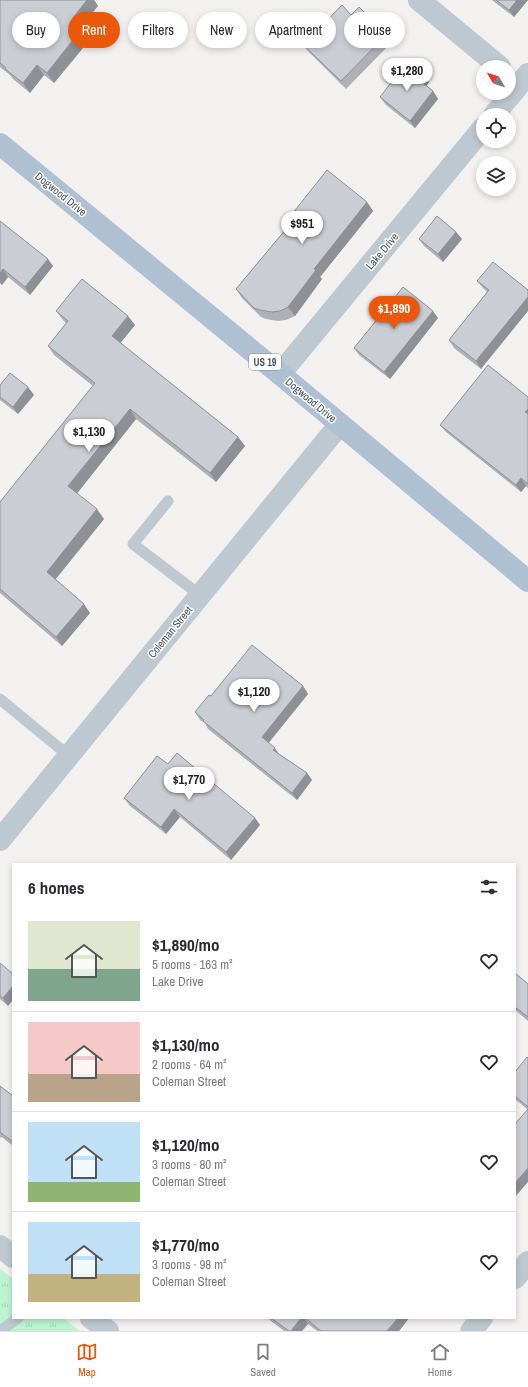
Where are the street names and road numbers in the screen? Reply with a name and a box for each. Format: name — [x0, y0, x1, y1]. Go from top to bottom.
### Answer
street label: Dogwood Drive — [32, 169, 90, 219]
street label: Lake Drive — [363, 230, 401, 272]
road number: US 19 — [249, 354, 281, 370]
street label: Dogwood Drive — [283, 375, 339, 425]
street label: Coleman Street — [145, 603, 195, 661]

